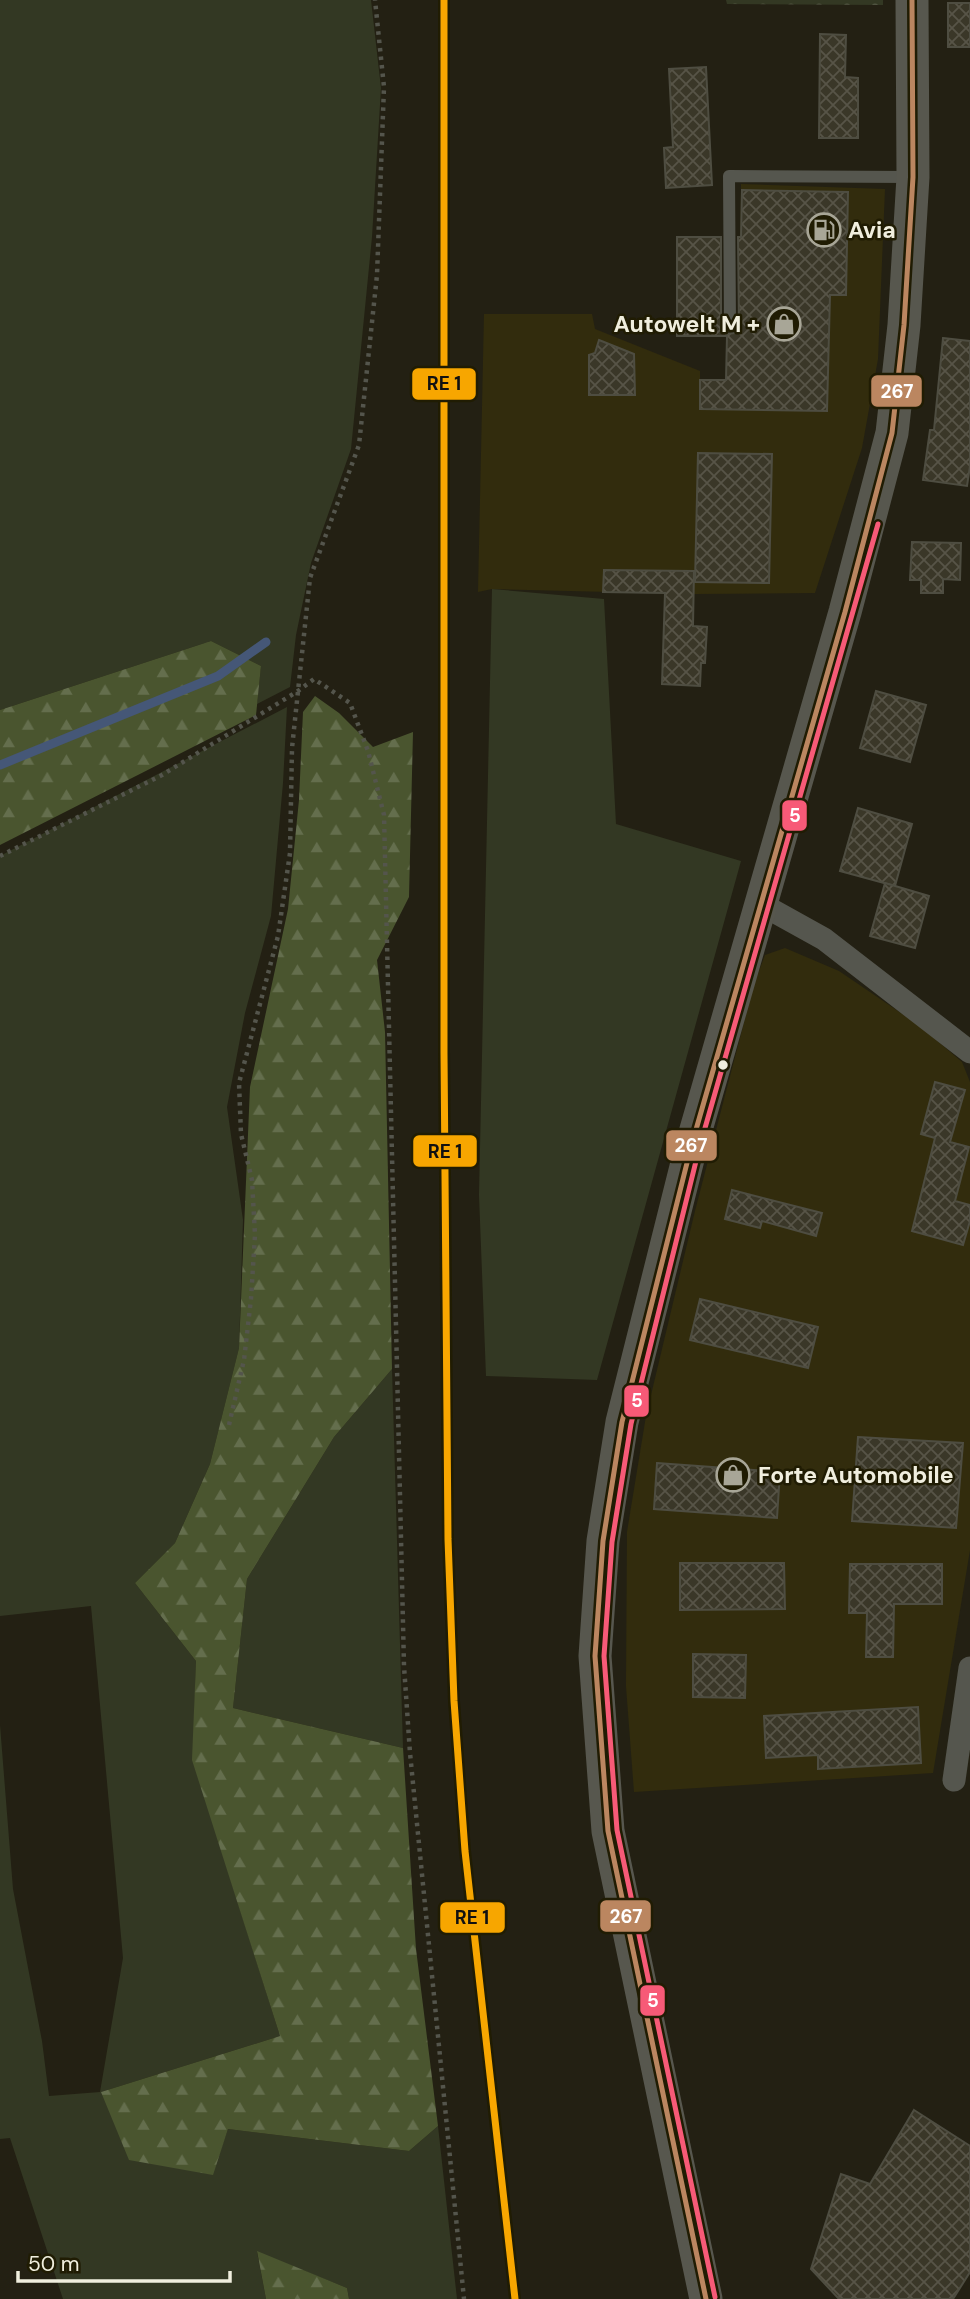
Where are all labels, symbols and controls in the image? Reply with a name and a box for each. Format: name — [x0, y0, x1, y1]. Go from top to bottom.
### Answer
fuel station icon: Avia — [805, 211, 843, 249]
place label: Avia — [848, 215, 896, 245]
shop icon: Autowelt M + — [765, 305, 803, 343]
place label: Autowelt M + — [614, 309, 760, 339]
line badge: RE 1 — [411, 367, 477, 401]
text: RE 1 — [427, 371, 461, 396]
line badge: 267 — [870, 374, 923, 408]
text: 267 — [880, 379, 914, 404]
line badge: 5 — [781, 799, 808, 832]
text: 5 — [789, 803, 801, 828]
unlabelled marker — [716, 1058, 730, 1072]
line badge: 267 — [665, 1129, 718, 1162]
text: 267 — [674, 1133, 708, 1158]
line badge: RE 1 — [412, 1134, 478, 1168]
text: RE 1 — [428, 1139, 462, 1164]
line badge: 5 — [623, 1384, 650, 1418]
text: 5 — [631, 1388, 643, 1413]
shop icon: Forte Automobile — [714, 1456, 752, 1494]
place label: Forte Automobile — [758, 1460, 954, 1490]
line badge: 267 — [599, 1899, 652, 1933]
line badge: RE 1 — [439, 1901, 506, 1934]
text: 267 — [609, 1904, 643, 1929]
text: RE 1 — [455, 1905, 489, 1930]
line badge: 5 — [639, 1984, 666, 2017]
text: 5 — [647, 1988, 659, 2013]
scale bar — [18, 2240, 229, 2284]
text: 50 m — [28, 2250, 79, 2278]

